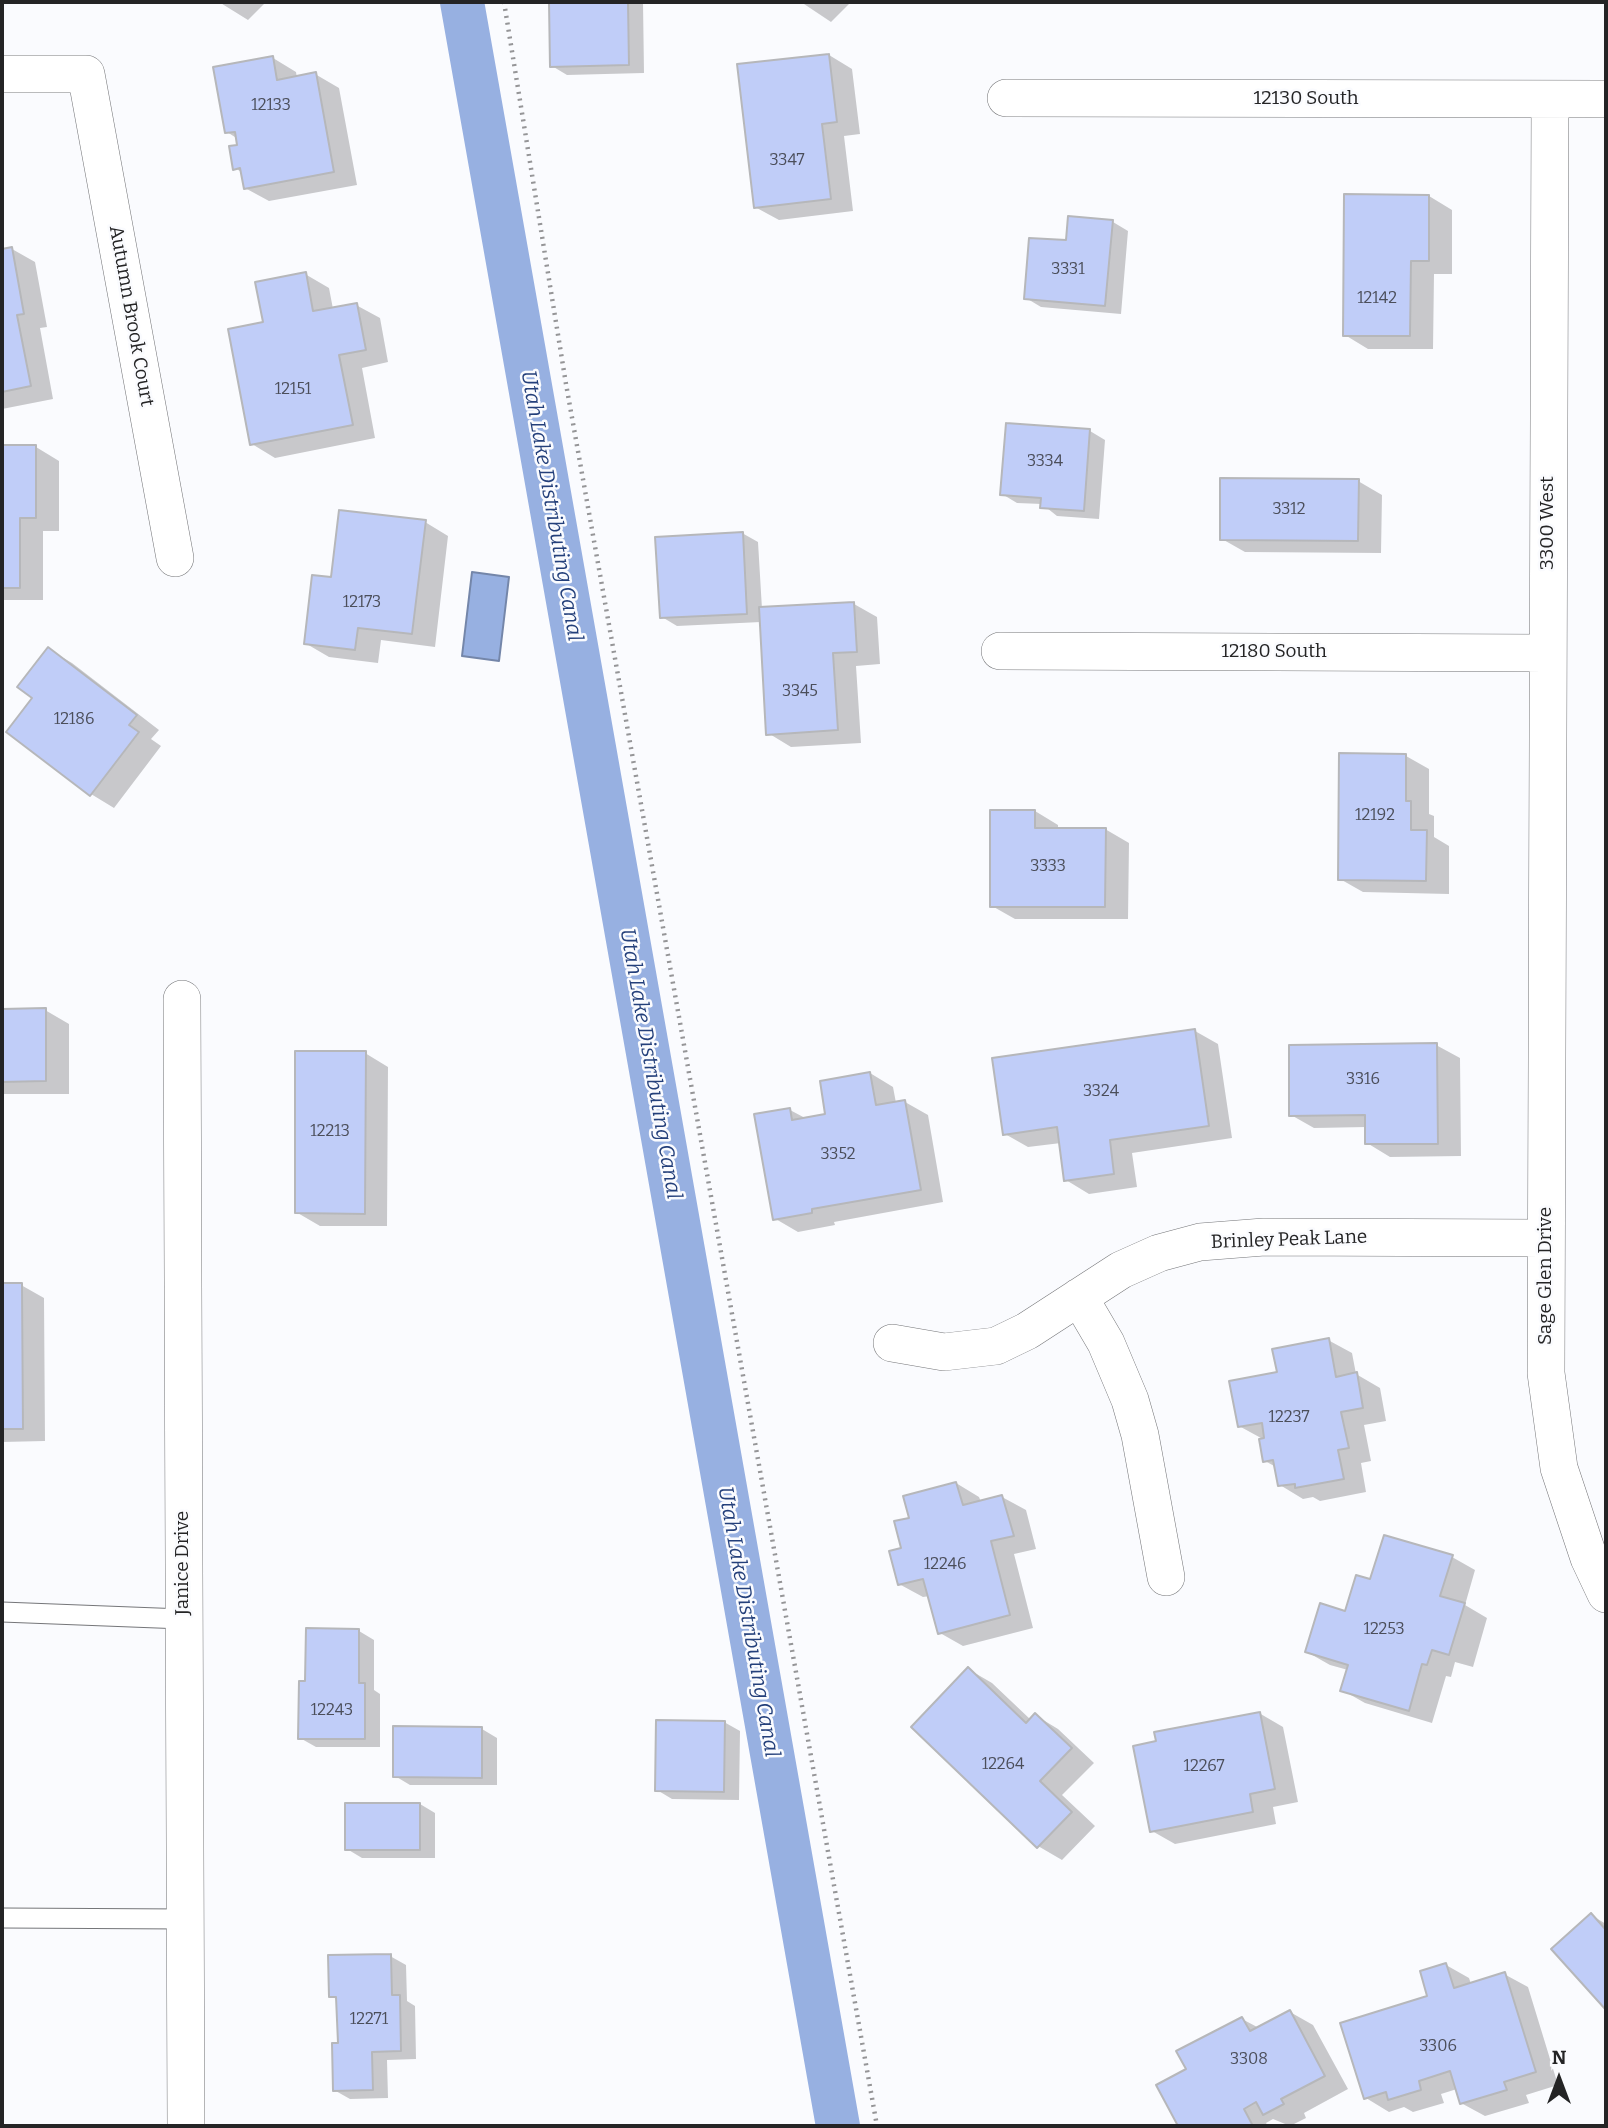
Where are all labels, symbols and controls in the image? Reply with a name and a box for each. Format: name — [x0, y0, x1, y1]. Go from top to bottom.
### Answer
street label: 12130 South — [1254, 88, 1358, 110]
house number: 12133 — [251, 96, 291, 116]
house number: 3347 — [769, 151, 805, 171]
street label: Autumn Brook Court — [104, 224, 158, 408]
house number: 3331 — [1051, 260, 1085, 280]
house number: 12142 — [1357, 289, 1397, 309]
water label: Utah Lake Distributing Canal — [515, 369, 587, 643]
house number: 12151 — [275, 380, 311, 400]
house number: 3334 — [1027, 452, 1063, 472]
street label: 3300 West — [1537, 476, 1559, 570]
house number: 3312 — [1272, 500, 1306, 520]
house number: 12173 — [343, 593, 381, 613]
street label: 12180 South — [1221, 641, 1327, 663]
house number: 3345 — [782, 682, 818, 702]
house number: 12186 — [54, 710, 94, 730]
house number: 12192 — [1355, 806, 1395, 826]
house number: 3333 — [1030, 857, 1066, 877]
water label: Utah Lake Distributing Canal — [614, 927, 686, 1201]
house number: 3316 — [1346, 1070, 1380, 1090]
house number: 3324 — [1083, 1082, 1119, 1102]
house number: 12213 — [310, 1122, 350, 1142]
house number: 3352 — [821, 1145, 855, 1165]
street label: Sage Glen Drive — [1535, 1207, 1557, 1345]
street label: Brinley Peak Lane — [1210, 1226, 1368, 1254]
house number: 12237 — [1268, 1408, 1310, 1428]
water label: Utah Lake Distributing Canal — [712, 1485, 784, 1759]
street label: Janice Drive — [172, 1511, 194, 1615]
house number: 12246 — [924, 1555, 966, 1575]
house number: 12253 — [1363, 1620, 1405, 1640]
house number: 12243 — [311, 1701, 353, 1721]
house number: 12264 — [982, 1755, 1024, 1775]
house number: 12267 — [1183, 1757, 1225, 1777]
house number: 12271 — [350, 2010, 388, 2030]
house number: 3306 — [1419, 2037, 1457, 2057]
north arrow — [1524, 2044, 1594, 2114]
text: N — [1552, 2046, 1566, 2069]
house number: 3308 — [1230, 2050, 1268, 2070]

